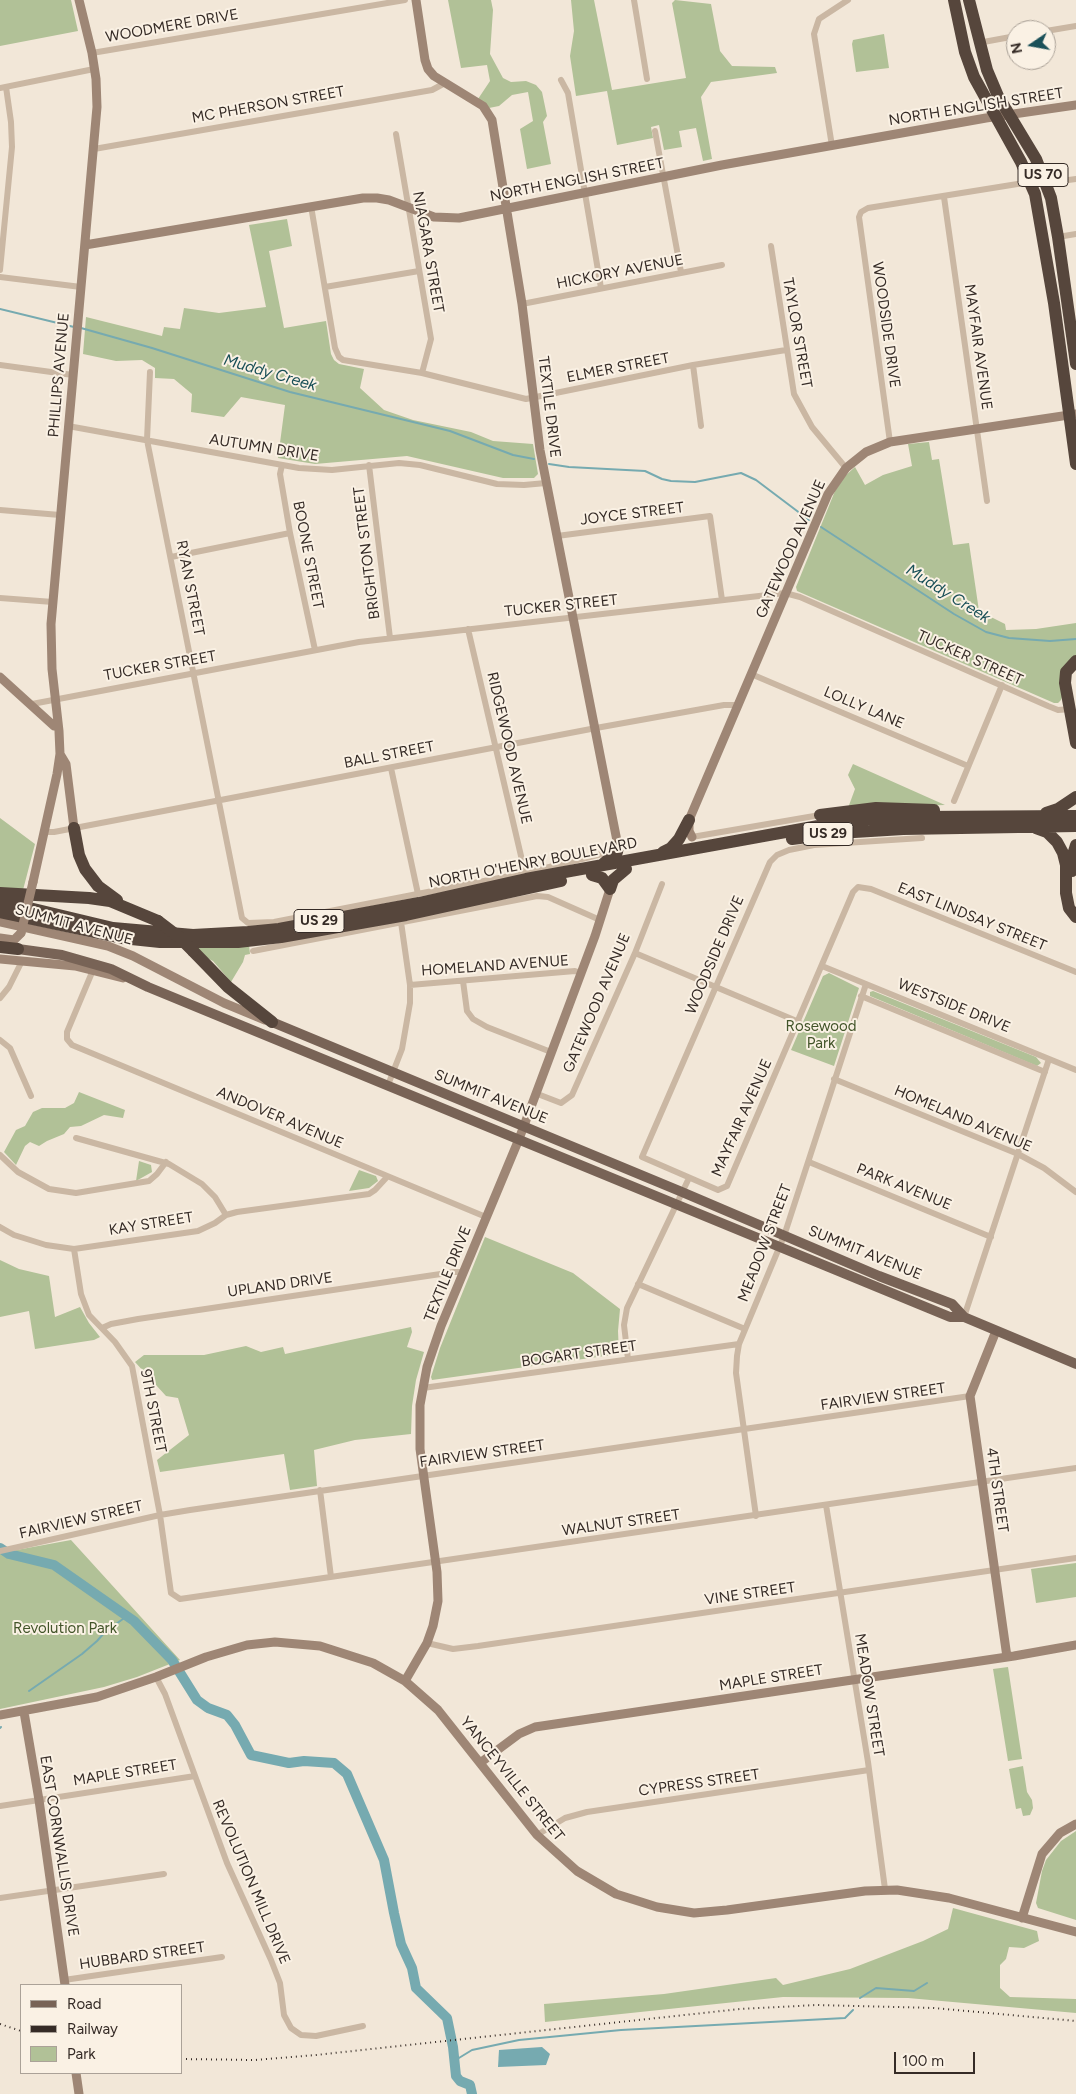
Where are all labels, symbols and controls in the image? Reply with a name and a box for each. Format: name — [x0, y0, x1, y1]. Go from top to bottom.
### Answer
street label: WOODMERE DRIVE — [104, 5, 240, 47]
north arrow — [1006, 20, 1056, 70]
text: N — [1007, 41, 1026, 55]
street label: MC PHERSON STREET — [190, 83, 346, 127]
street label: NORTH ENGLISH STREET — [887, 84, 1065, 130]
street label: NORTH ENGLISH STREET — [489, 154, 665, 206]
road number: US 70 — [1018, 164, 1068, 186]
street label: NIAGARA STREET — [408, 190, 448, 314]
street label: HICKORY AVENUE — [555, 251, 685, 293]
street label: WOODSIDE DRIVE — [868, 261, 904, 389]
street label: TAYLOR STREET — [778, 277, 816, 389]
street label: MAYFAIR AVENUE — [960, 283, 996, 411]
street label: PHILLIPS AVENUE — [45, 312, 73, 438]
street label: ELMER STREET — [565, 349, 671, 387]
water label: Muddy Creek — [221, 351, 319, 395]
street label: TEXTILE DRIVE — [534, 355, 564, 459]
street label: AUTUMN DRIVE — [208, 430, 320, 466]
street label: GATEWOOD AVENUE — [752, 477, 830, 621]
street label: BRIGHTON STREET — [350, 486, 384, 620]
street label: JOYCE STREET — [579, 499, 685, 529]
street label: BOONE STREET — [289, 500, 327, 610]
street label: RYAN STREET — [172, 539, 208, 637]
water label: Muddy Creek — [902, 560, 994, 628]
street label: TUCKER STREET — [503, 591, 619, 621]
street label: TUCKER STREET — [914, 627, 1026, 689]
street label: TUCKER STREET — [102, 647, 218, 685]
street label: RIDGEWOOD AVENUE — [483, 670, 535, 826]
street label: LOLLY LANE — [821, 683, 907, 733]
street label: BALL STREET — [342, 737, 436, 773]
road number: US 29 — [803, 822, 853, 846]
street label: NORTH O'HENRY BOULEVARD — [427, 834, 639, 892]
street label: EAST LINDSAY STREET — [895, 879, 1049, 955]
street label: WOODSIDE DRIVE — [682, 893, 748, 1017]
street label: SUMMIT AVENUE — [13, 901, 135, 949]
road number: US 29 — [294, 909, 344, 932]
street label: GATEWOOD AVENUE — [559, 930, 635, 1076]
street label: HOMELAND AVENUE — [421, 952, 569, 980]
street label: WESTSIDE DRIVE — [895, 975, 1013, 1037]
park label: Rosewood Park — [786, 1018, 856, 1053]
street label: MAYFAIR AVENUE — [708, 1056, 776, 1180]
street label: SUMMIT AVENUE — [431, 1066, 551, 1128]
street label: HOMELAND AVENUE — [891, 1082, 1035, 1156]
street label: ANDOVER AVENUE — [214, 1083, 346, 1153]
street label: PARK AVENUE — [854, 1160, 954, 1214]
street label: MEADOW STREET — [734, 1182, 796, 1304]
street label: KAY STREET — [108, 1208, 194, 1240]
street label: SUMMIT AVENUE — [805, 1222, 925, 1284]
street label: TEXTILE DRIVE — [421, 1223, 475, 1325]
street label: UPLAND DRIVE — [226, 1269, 334, 1301]
street label: BOGART STREET — [520, 1337, 638, 1371]
street label: 9TH STREET — [136, 1368, 170, 1454]
street label: FAIRVIEW STREET — [819, 1379, 947, 1415]
street label: FAIRVIEW STREET — [418, 1436, 546, 1472]
street label: 4TH STREET — [982, 1446, 1012, 1534]
street label: FAIRVIEW STREET — [18, 1497, 144, 1543]
street label: WALNUT STREET — [561, 1506, 681, 1540]
street label: VINE STREET — [703, 1579, 797, 1609]
park label: Revolution Park — [13, 1620, 117, 1638]
street label: MEADOW STREET — [850, 1632, 888, 1758]
street label: MAPLE STREET — [718, 1661, 824, 1695]
street label: YANCEYVILLE STREET — [456, 1713, 568, 1845]
street label: EAST CORNWALLIS DRIVE — [36, 1754, 82, 1938]
street label: MAPLE STREET — [72, 1756, 178, 1790]
street label: CYPRESS STREET — [637, 1766, 761, 1800]
street label: REVOLUTION MILL DRIVE — [208, 1797, 294, 1967]
street label: HUBBARD STREET — [78, 1938, 206, 1974]
legend — [20, 1984, 182, 2074]
text: Road — [67, 1995, 102, 2013]
text: Railway — [67, 2020, 118, 2038]
scale bar — [896, 2042, 977, 2074]
text: Park — [67, 2045, 96, 2063]
text: 100 m — [902, 2052, 944, 2070]

